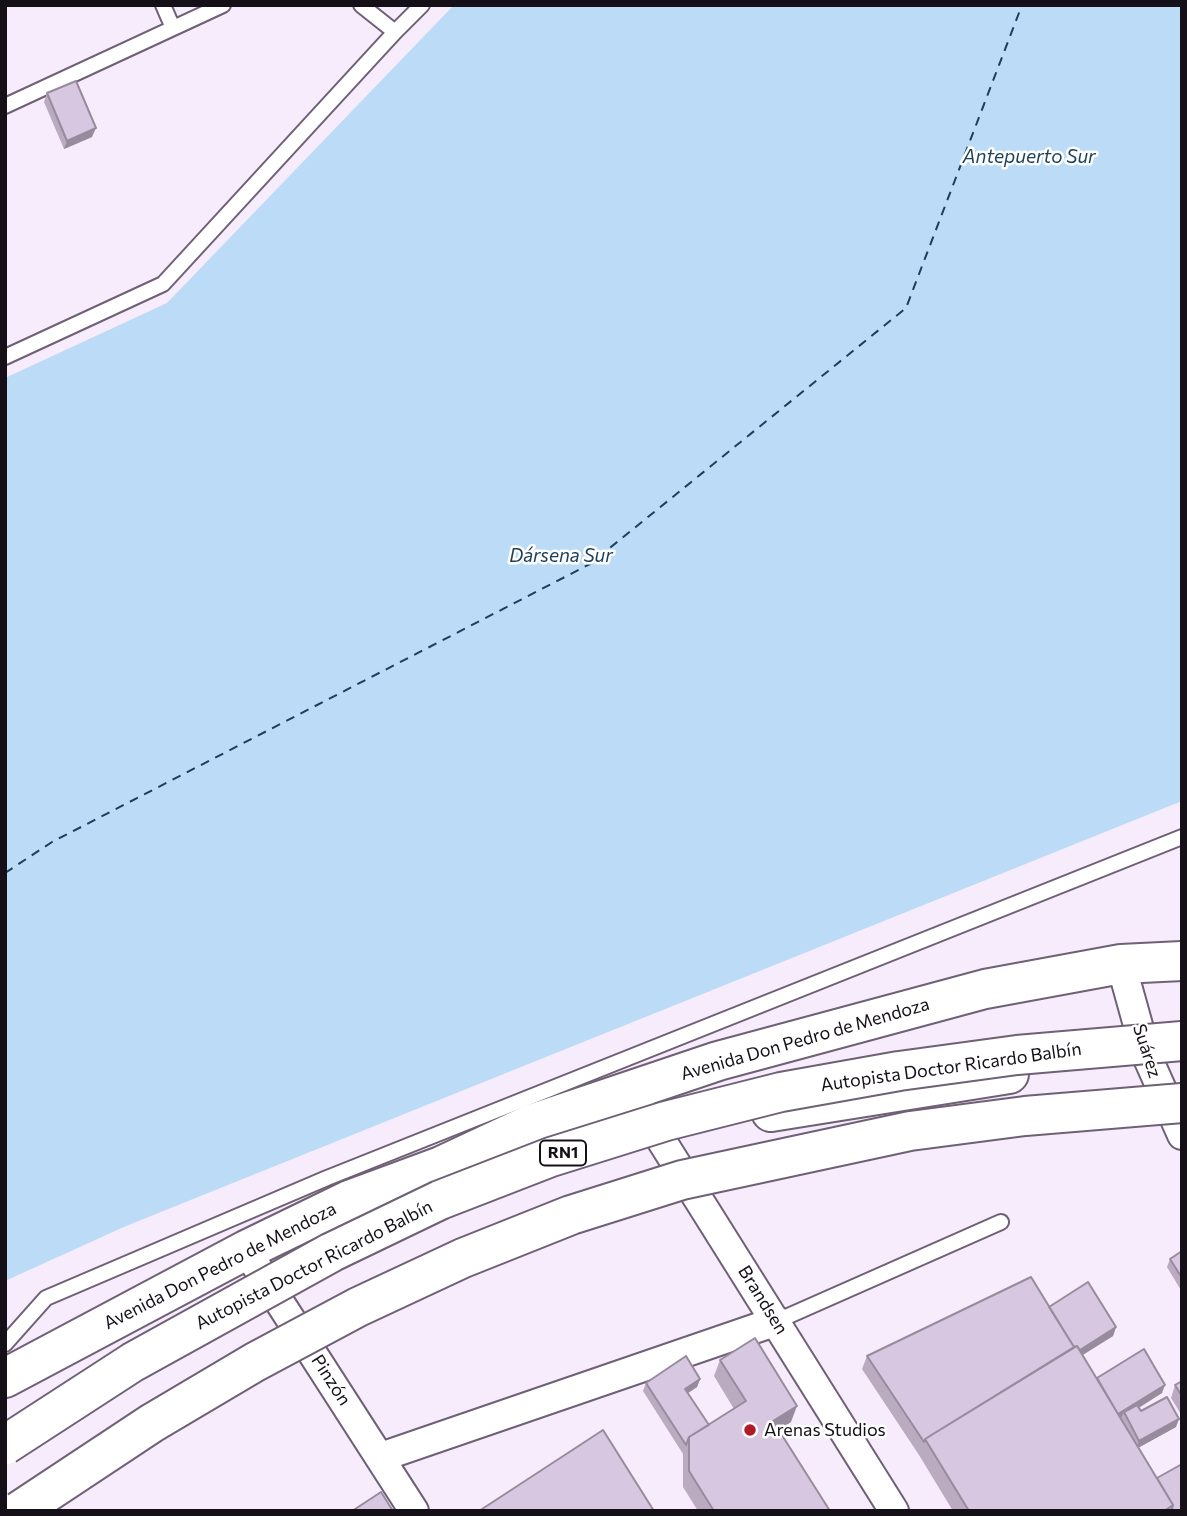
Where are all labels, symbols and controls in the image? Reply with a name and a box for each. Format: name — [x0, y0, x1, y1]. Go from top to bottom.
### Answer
water label: Antepuerto Sur — [962, 146, 1096, 168]
water label: Dársena Sur — [509, 545, 613, 567]
street label: Avenida Don Pedro de Mendoza — [678, 993, 932, 1085]
street label: Suárez — [1128, 1021, 1166, 1081]
street label: Autopista Doctor Ricardo Balbín — [819, 1038, 1083, 1096]
road number: RN1 — [540, 1140, 586, 1166]
street label: Autopista Doctor Ricardo Balbín — [192, 1196, 436, 1334]
street label: Avenida Don Pedro de Mendoza — [100, 1198, 340, 1334]
street label: Brandsen — [734, 1262, 792, 1338]
street label: Pinzón — [307, 1351, 355, 1409]
place label: Arenas Studios — [764, 1419, 886, 1441]
marker: Arenas Studios — [742, 1422, 758, 1438]

